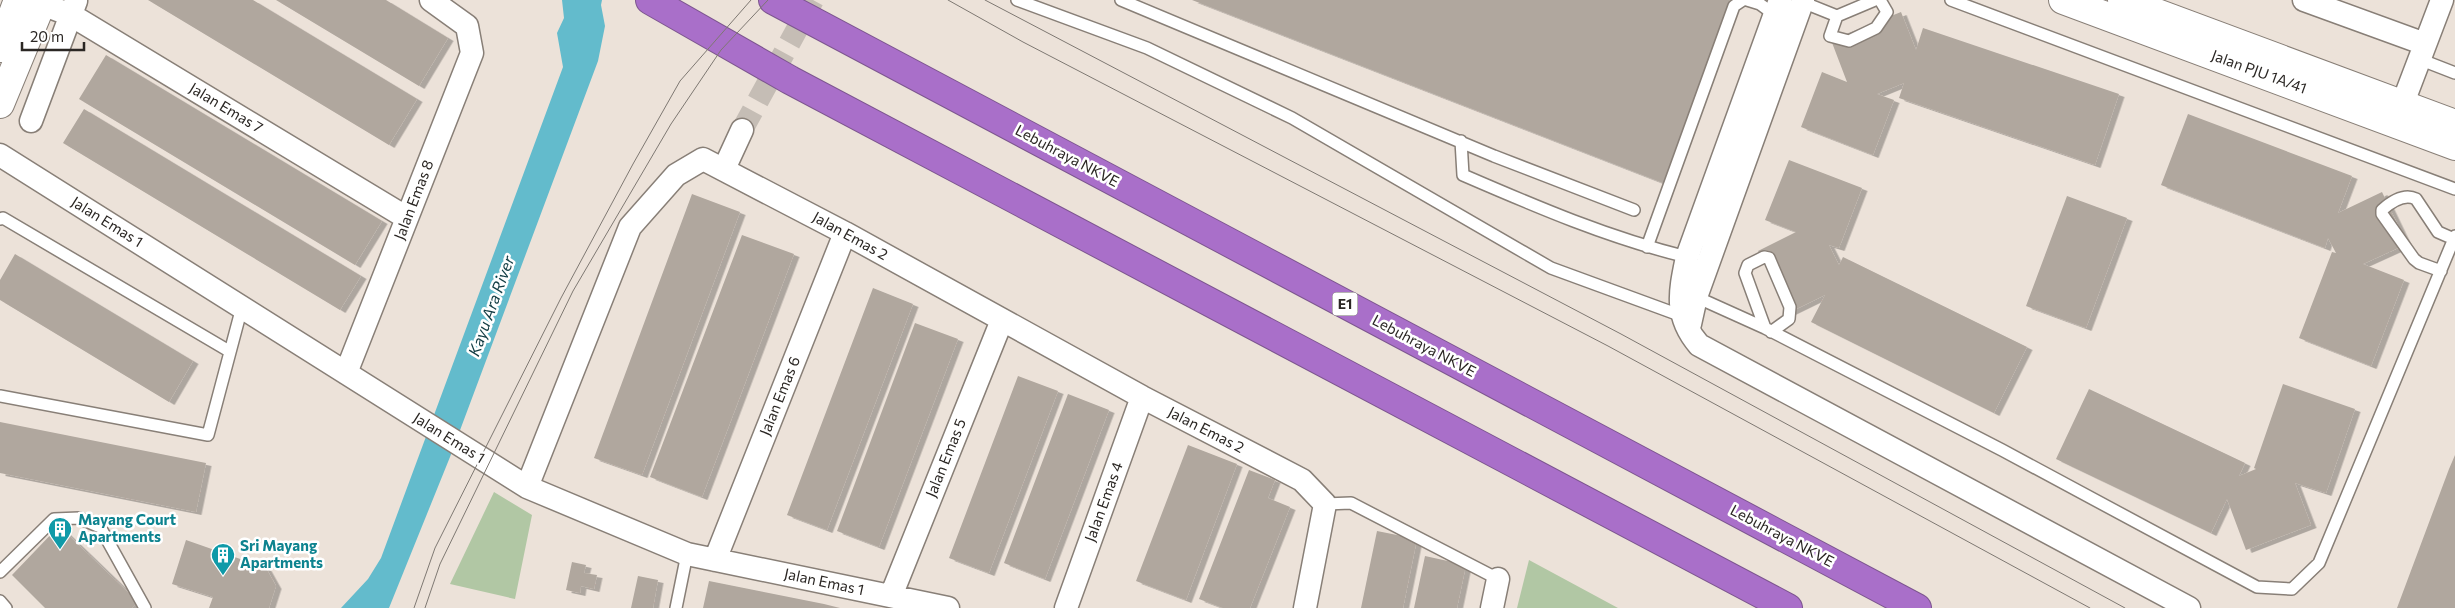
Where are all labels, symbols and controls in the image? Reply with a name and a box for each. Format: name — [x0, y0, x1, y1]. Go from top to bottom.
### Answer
scale bar — [22, 20, 85, 52]
text: 20 m — [30, 27, 64, 45]
street label: Jalan PJU 1A/41 — [2209, 45, 2309, 97]
street label: Jalan Emas 7 — [186, 78, 267, 136]
street label: Lebuhraya NKVE — [1013, 120, 1122, 190]
street label: Jalan Emas 8 — [390, 157, 437, 242]
street label: Jalan Emas 1 — [68, 192, 147, 250]
street label: Jalan Emas 2 — [810, 207, 891, 263]
water label: Kayu Ara River — [464, 252, 518, 359]
road number: E1 — [1332, 292, 1358, 316]
street label: Lebuhraya NKVE — [1370, 310, 1479, 380]
street label: Jalan Emas 6 — [755, 353, 803, 438]
street label: Jalan Emas 2 — [1165, 402, 1248, 456]
street label: Jalan Emas 1 — [410, 408, 489, 466]
street label: Jalan Emas 5 — [921, 416, 969, 500]
street label: Jalan Emas 4 — [1080, 459, 1126, 544]
street label: Lebuhraya NKVE — [1728, 500, 1837, 570]
place label: Mayang Court Apartments — [78, 510, 176, 545]
building icon: Mayang Court Apartments — [47, 516, 73, 550]
place label: Sri Mayang Apartments — [240, 536, 323, 571]
building icon: Sri Mayang Apartments — [210, 542, 236, 576]
street label: Jalan Emas 1 — [783, 564, 866, 598]

